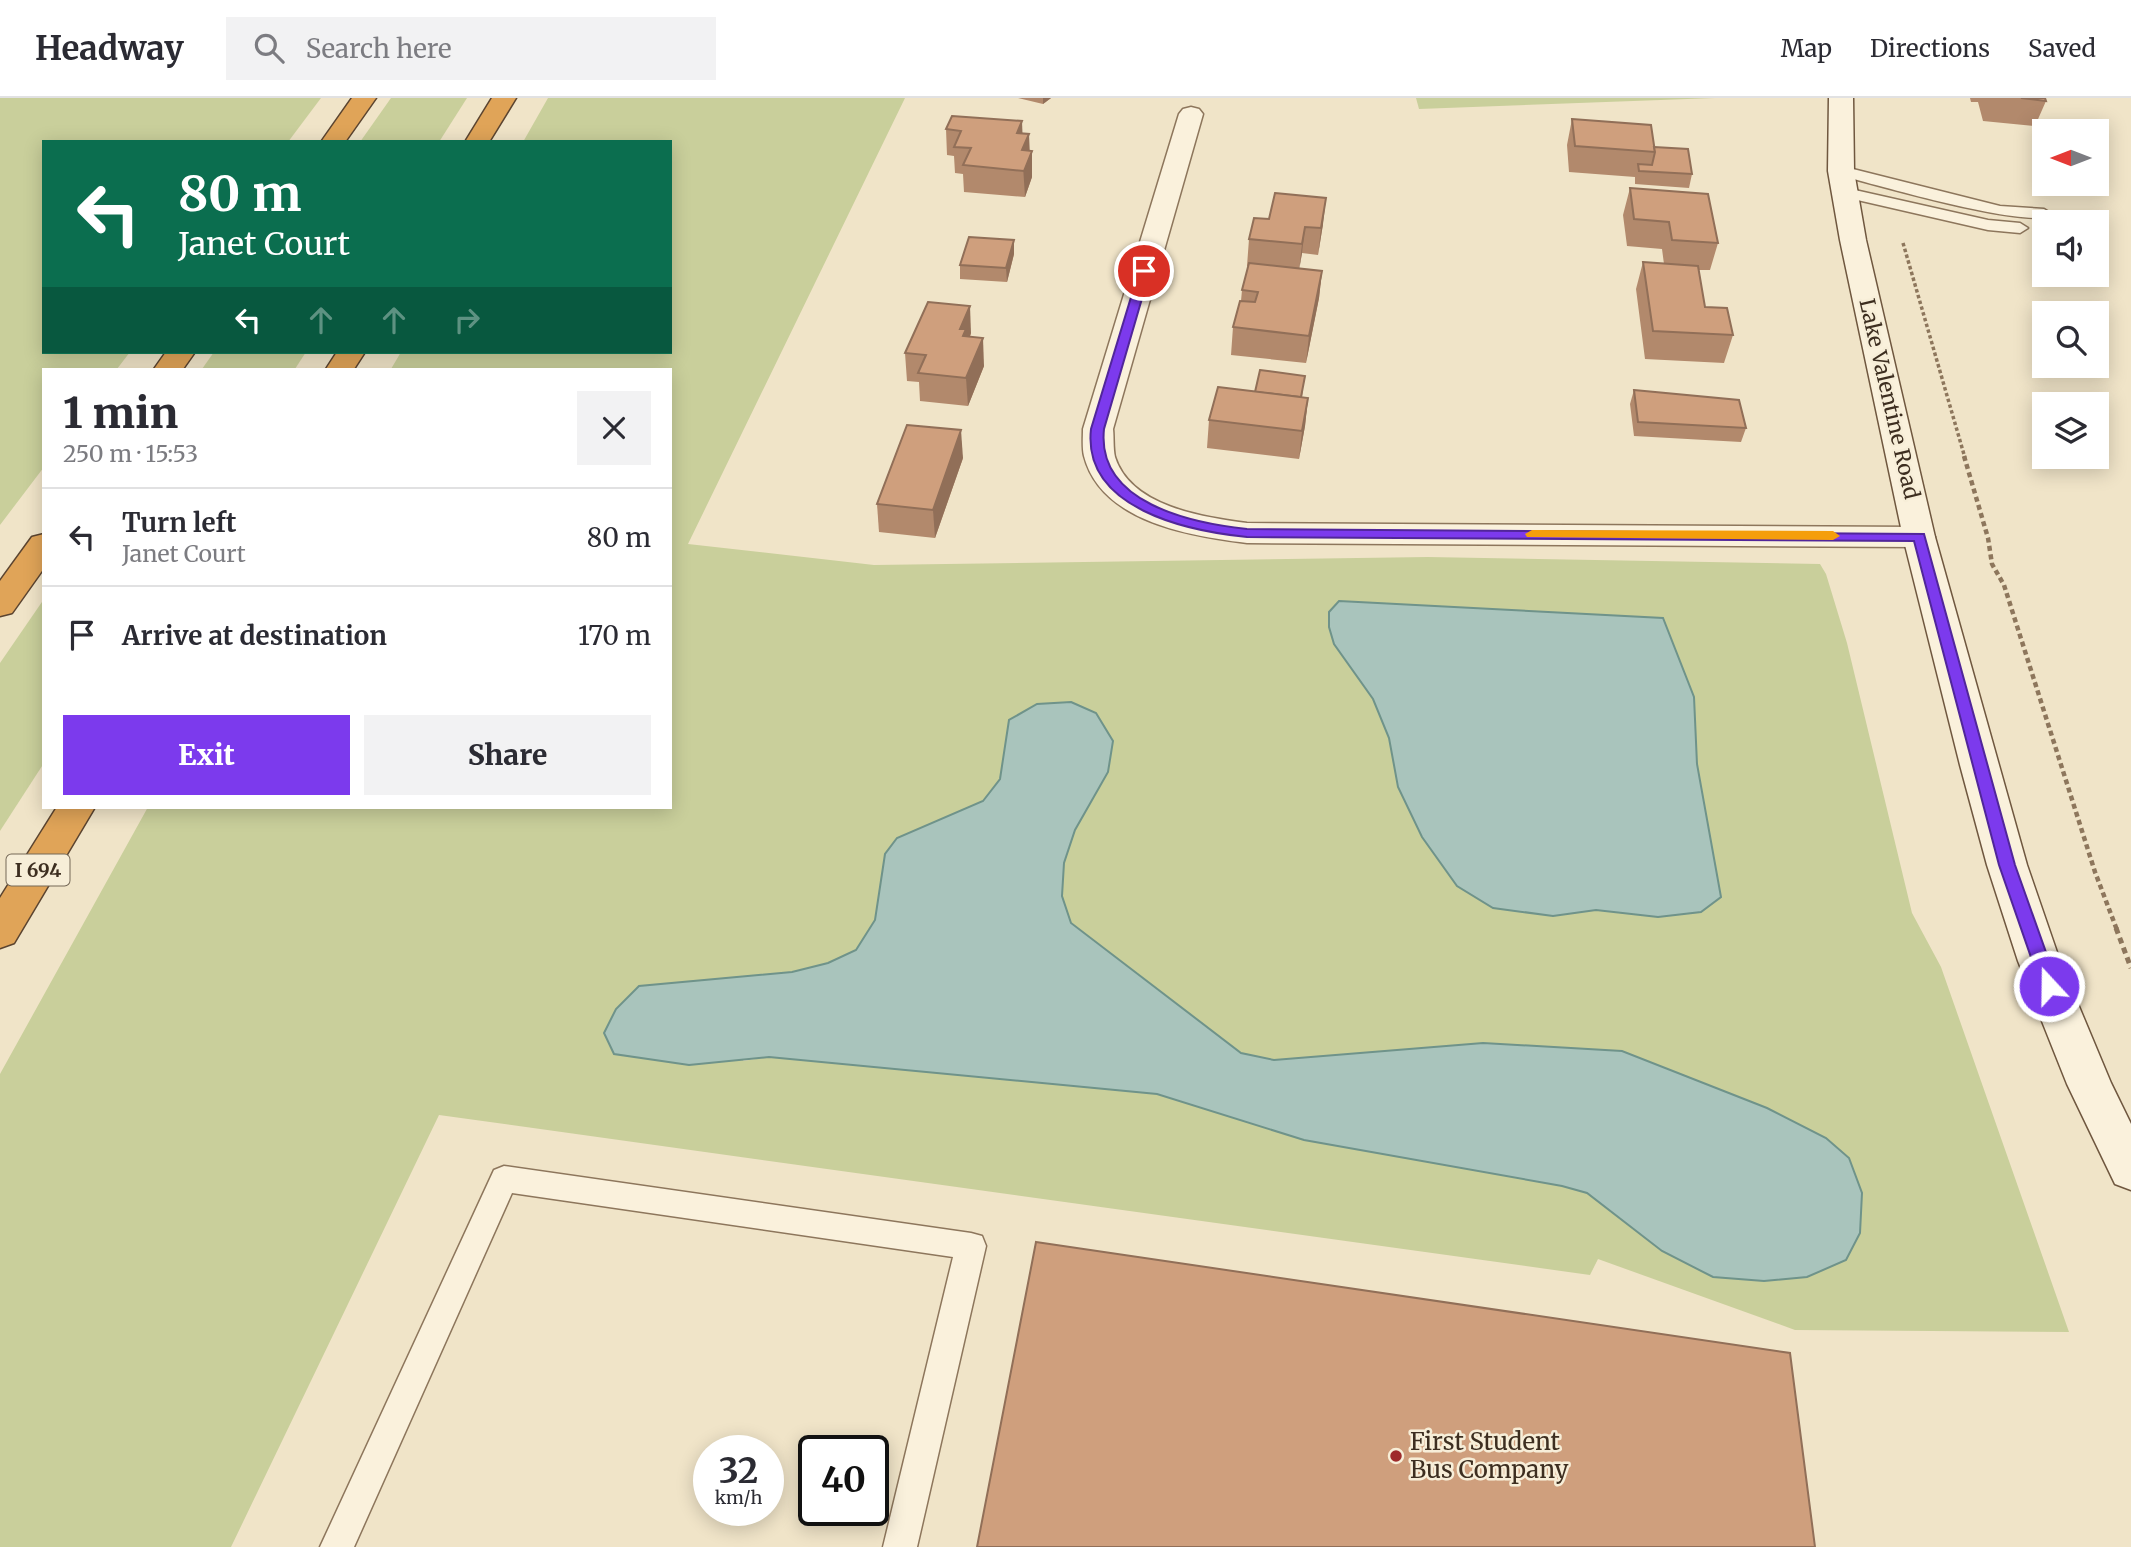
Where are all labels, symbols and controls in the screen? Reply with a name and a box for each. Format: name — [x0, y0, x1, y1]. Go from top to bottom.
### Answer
search box — [226, 17, 716, 80]
text: Headway — [35, 28, 184, 69]
icon: search — [250, 29, 288, 67]
text: Search here — [306, 32, 452, 65]
text: Map — [1781, 33, 1832, 64]
text: Directions — [1870, 33, 1990, 64]
text: Saved — [2028, 33, 2096, 64]
north arrow — [2032, 119, 2109, 196]
map controls — [2032, 119, 2109, 469]
text: 80 m — [178, 163, 301, 224]
icon: left — [63, 168, 154, 259]
button: sound — [2032, 210, 2109, 287]
text: Janet Court — [178, 224, 350, 264]
pin — [1114, 241, 1174, 301]
icon: arrive — [1125, 252, 1163, 290]
street label: Lake Valentine Road — [1853, 296, 1926, 502]
icon: left — [229, 301, 267, 339]
icon: ahead — [302, 301, 340, 339]
icon: ahead — [375, 301, 413, 339]
icon: right — [448, 301, 486, 339]
button: search — [2032, 301, 2109, 378]
text: 1 min — [63, 387, 178, 439]
button: close — [577, 391, 651, 465]
button: layers — [2032, 392, 2109, 469]
text: 250 m · 15:53 — [63, 439, 198, 468]
text: Turn left — [122, 506, 236, 539]
icon: left — [63, 518, 101, 556]
text: 80 m — [587, 521, 651, 554]
text: Janet Court — [122, 539, 246, 568]
icon: arrive — [63, 616, 101, 654]
text: Arrive at destination — [122, 619, 387, 652]
text: 170 m — [578, 619, 651, 652]
button: Exit — [63, 715, 350, 795]
button: Share — [364, 715, 651, 795]
road number: I 694 — [7, 855, 70, 886]
position arrow — [2012, 949, 2086, 1023]
place label: First Student Bus Company — [1410, 1426, 1568, 1485]
speed limit sign: 40 — [798, 1435, 889, 1526]
marker: First Student Bus Company — [1388, 1448, 1404, 1464]
text: 32 — [719, 1449, 758, 1493]
text: km/h — [715, 1486, 762, 1509]

